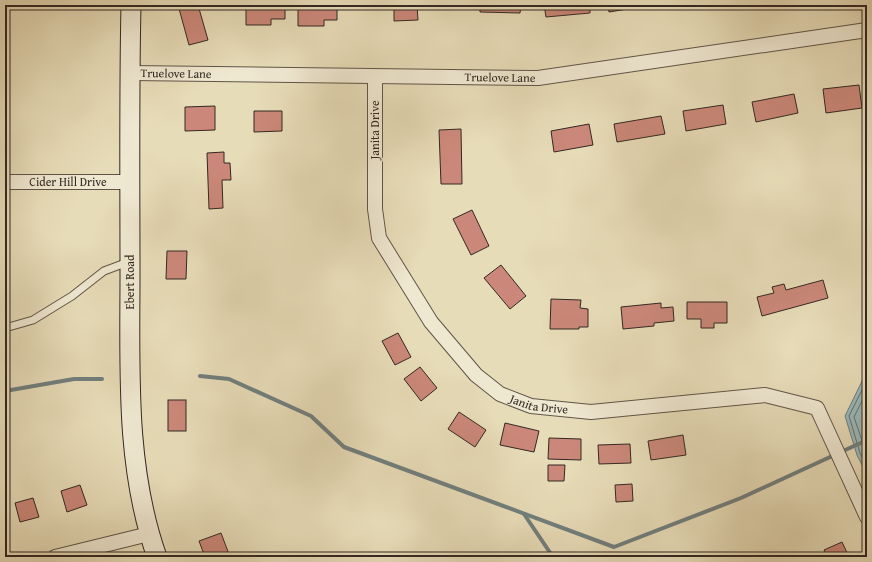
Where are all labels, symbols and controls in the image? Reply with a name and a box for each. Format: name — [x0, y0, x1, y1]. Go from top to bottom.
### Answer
street label: Truelove Lane — [140, 64, 212, 82]
street label: Truelove Lane — [464, 68, 536, 86]
street label: Janita Drive — [366, 100, 383, 162]
street label: Cider Hill Drive — [29, 173, 107, 190]
street label: Ebert Road — [121, 254, 138, 309]
street label: Janita Drive — [506, 389, 569, 418]

